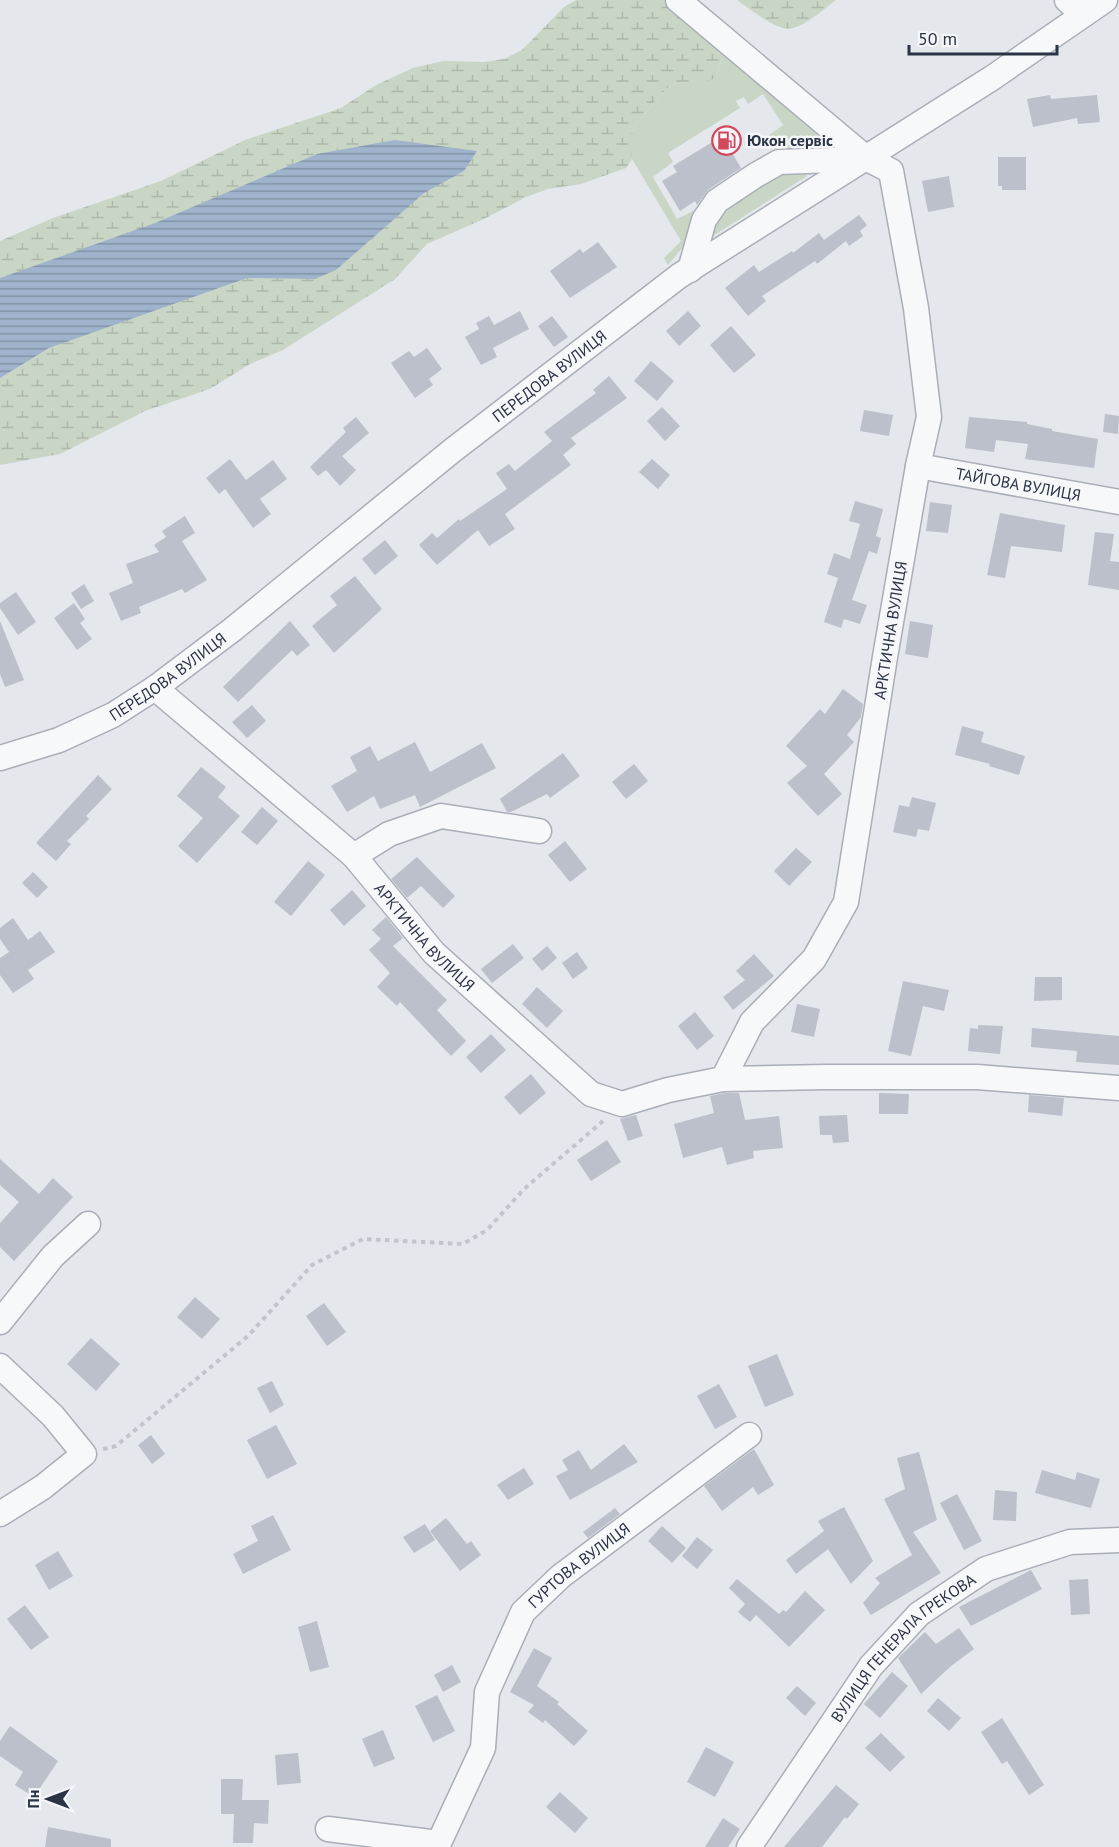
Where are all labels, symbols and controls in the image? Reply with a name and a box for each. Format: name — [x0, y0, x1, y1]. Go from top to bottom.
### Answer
scale bar — [909, 18, 1058, 56]
text: 50 m — [918, 27, 957, 50]
fuel station icon: Юкон сервіс — [710, 124, 742, 156]
place label: Юкон сервіс — [747, 130, 833, 150]
street label: ПЕРЕДОВА ВУЛИЦЯ — [488, 326, 610, 426]
street label: ТАЙГОВА ВУЛИЦЯ — [954, 463, 1083, 505]
street label: АРКТИЧНА ВУЛИЦЯ — [869, 559, 911, 701]
street label: ПЕРЕДОВА ВУЛИЦЯ — [105, 628, 230, 725]
street label: АРКТИЧНА ВУЛИЦЯ — [370, 879, 479, 995]
street label: ГУРТОВА ВУЛИЦЯ — [524, 1518, 634, 1612]
street label: ВУЛИЦЯ ГЕНЕРАЛА ГРЕКОВА — [826, 1569, 980, 1726]
north arrow — [18, 1769, 78, 1829]
text: Пн — [23, 1790, 43, 1808]

